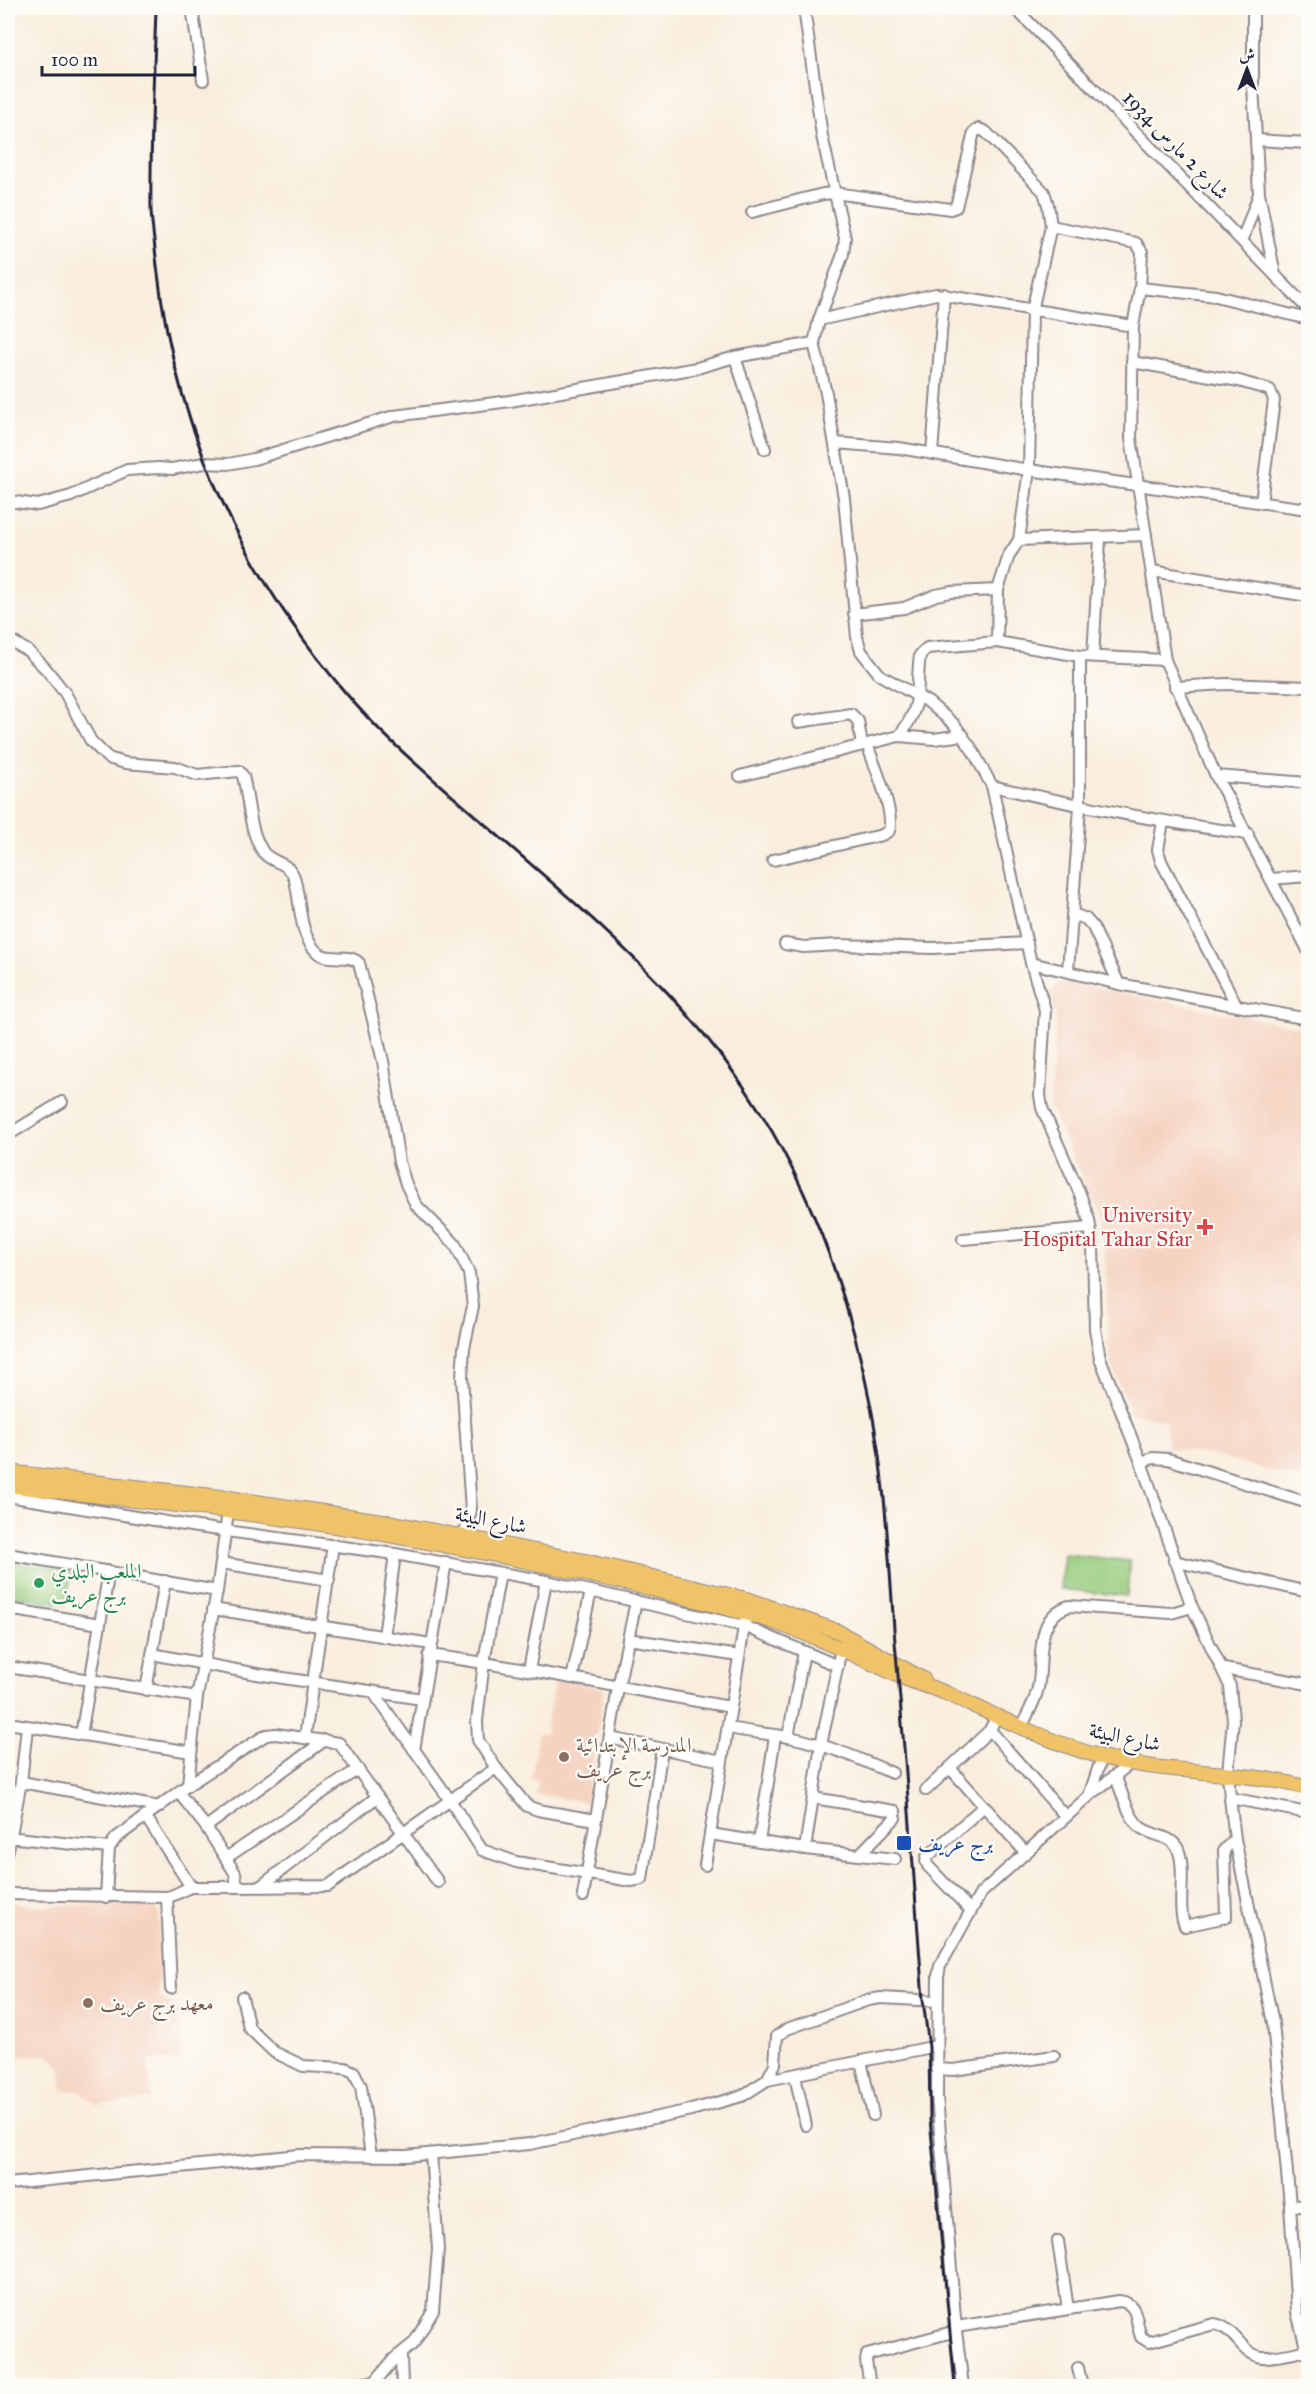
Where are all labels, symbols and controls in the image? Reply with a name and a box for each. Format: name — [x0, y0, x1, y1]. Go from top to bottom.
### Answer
scale bar — [42, 39, 195, 77]
north arrow — [1217, 39, 1277, 99]
text: ش — [1239, 45, 1255, 64]
text: 100 m — [51, 49, 98, 71]
street label: شارع 2 مارس 1934 — [1114, 85, 1235, 209]
place label: University Hospital Tahar Sfar — [1022, 1202, 1193, 1252]
marker: University Hospital Tahar Sfar — [1196, 1218, 1214, 1236]
street label: شارع البيئة — [452, 1500, 529, 1545]
place label: الملعب البلدي برج عريف — [51, 1558, 141, 1614]
marker: الملعب البلدي برج عريف — [32, 1576, 46, 1590]
street label: شارع البيئة — [1086, 1717, 1163, 1762]
place label: المدرسة الإبتدائية برج عريف — [576, 1732, 691, 1788]
marker: المدرسة الإبتدائية برج عريف — [557, 1750, 571, 1764]
place label: برج عريف — [918, 1830, 994, 1862]
marker: برج عريف — [895, 1834, 913, 1852]
place label: معهد برج عريف — [100, 1990, 214, 2022]
marker: معهد برج عريف — [81, 1996, 95, 2010]

